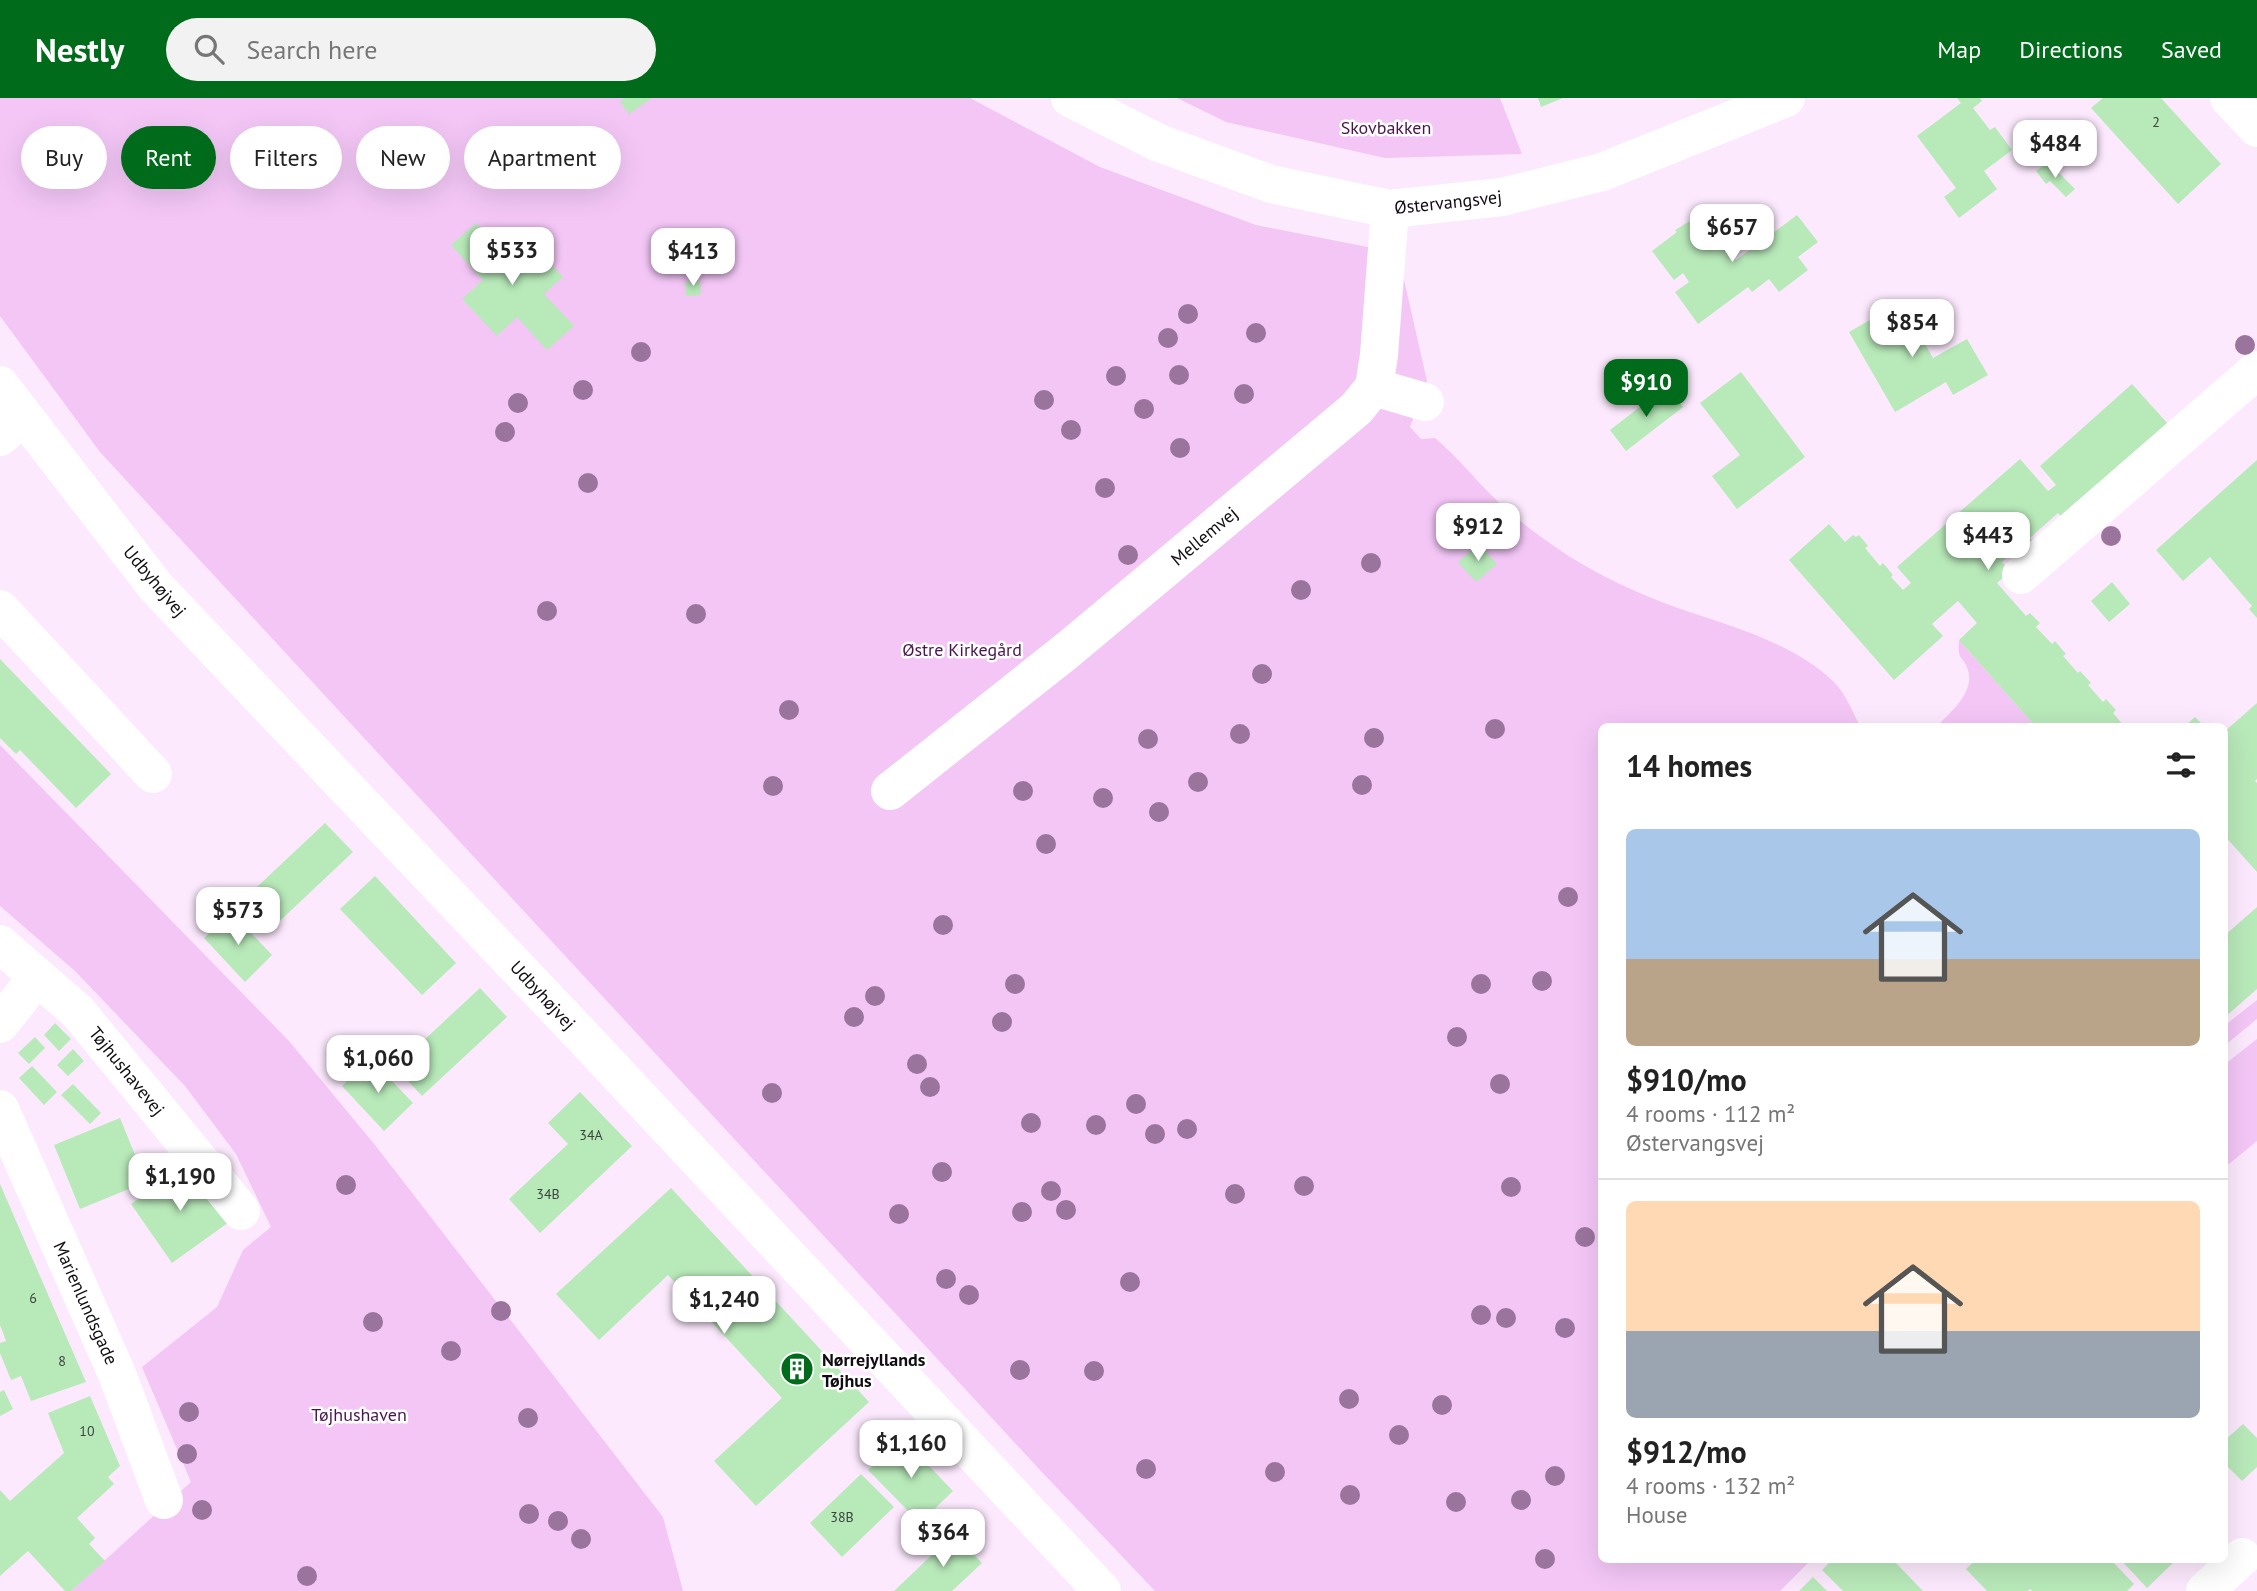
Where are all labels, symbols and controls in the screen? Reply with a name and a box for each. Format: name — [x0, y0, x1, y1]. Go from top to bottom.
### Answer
search box — [166, 18, 656, 81]
text: Nestly — [35, 28, 124, 71]
icon: search — [190, 30, 228, 68]
text: Search here — [246, 33, 378, 66]
text: Map — [1937, 34, 1981, 65]
text: Directions — [2019, 34, 2123, 65]
text: Saved — [2161, 34, 2222, 65]
house number: 2 — [2152, 113, 2160, 131]
park label: Skovbakken — [1341, 116, 1431, 139]
pin: $484 — [2014, 120, 2096, 180]
chip: Buy — [21, 126, 107, 189]
chip: Rent — [121, 126, 216, 189]
chip: Filters — [230, 126, 342, 189]
chip: New — [356, 126, 450, 189]
chip: Apartment — [464, 126, 621, 189]
text: $484 — [2029, 128, 2081, 157]
street label: Østervangsvej — [1393, 185, 1503, 219]
pin: $657 — [1691, 204, 1773, 264]
text: $657 — [1706, 212, 1758, 241]
pin: $533 — [471, 228, 553, 287]
pin: $413 — [652, 228, 734, 288]
text: $533 — [486, 235, 538, 264]
text: $413 — [667, 236, 719, 265]
pin: $854 — [1871, 300, 1953, 359]
text: $854 — [1886, 307, 1938, 336]
pin: $910 — [1605, 360, 1687, 419]
text: $910 — [1620, 367, 1672, 396]
street label: Mellemvej — [1166, 501, 1242, 571]
pin: $912 — [1437, 504, 1519, 563]
text: $912 — [1452, 511, 1504, 540]
pin: $443 — [1947, 512, 2029, 572]
text: $443 — [1962, 520, 2014, 549]
street label: Udbyhøjvej — [119, 541, 191, 621]
park label: Østre Kirkegård — [902, 638, 1022, 661]
text: 14 homes — [1626, 746, 1752, 785]
icon: filters — [2162, 746, 2200, 784]
icon: home — [1850, 874, 1976, 1000]
pin: $573 — [197, 888, 279, 947]
text: $573 — [212, 895, 264, 924]
street label: Udbyhøjvej — [505, 956, 581, 1034]
street label: Tøjhushavevej — [84, 1022, 170, 1120]
pin: $1,060 — [321, 1035, 435, 1095]
text: $1,060 — [342, 1043, 414, 1072]
text: $910/mo — [1626, 1060, 1747, 1099]
text: 4 rooms · 112 m² — [1626, 1099, 1795, 1128]
house number: 34A — [579, 1126, 604, 1144]
text: Østervangsvej — [1626, 1128, 1764, 1157]
pin: $1,190 — [123, 1154, 237, 1213]
text: $1,190 — [144, 1161, 216, 1190]
house number: 34B — [536, 1185, 560, 1203]
street label: Marienlundsgade — [49, 1238, 123, 1368]
icon: home — [1850, 1246, 1976, 1372]
pin: $1,240 — [667, 1276, 781, 1336]
text: $1,240 — [688, 1284, 760, 1313]
house number: 6 — [29, 1289, 37, 1307]
place label: Nørrejyllands Tøjhus — [822, 1348, 926, 1392]
building icon: Nørrejyllands Tøjhus — [778, 1350, 816, 1388]
house number: 8 — [58, 1352, 66, 1370]
park label: Tøjhushaven — [311, 1403, 407, 1426]
pin: $1,160 — [854, 1420, 968, 1480]
house number: 10 — [79, 1422, 95, 1440]
text: $1,160 — [875, 1428, 947, 1457]
text: $912/mo — [1626, 1432, 1747, 1471]
text: 4 rooms · 132 m² — [1626, 1471, 1795, 1500]
text: House — [1626, 1500, 1688, 1529]
house number: 38B — [830, 1508, 854, 1526]
pin: $364 — [902, 1510, 984, 1569]
text: $364 — [917, 1517, 969, 1546]

